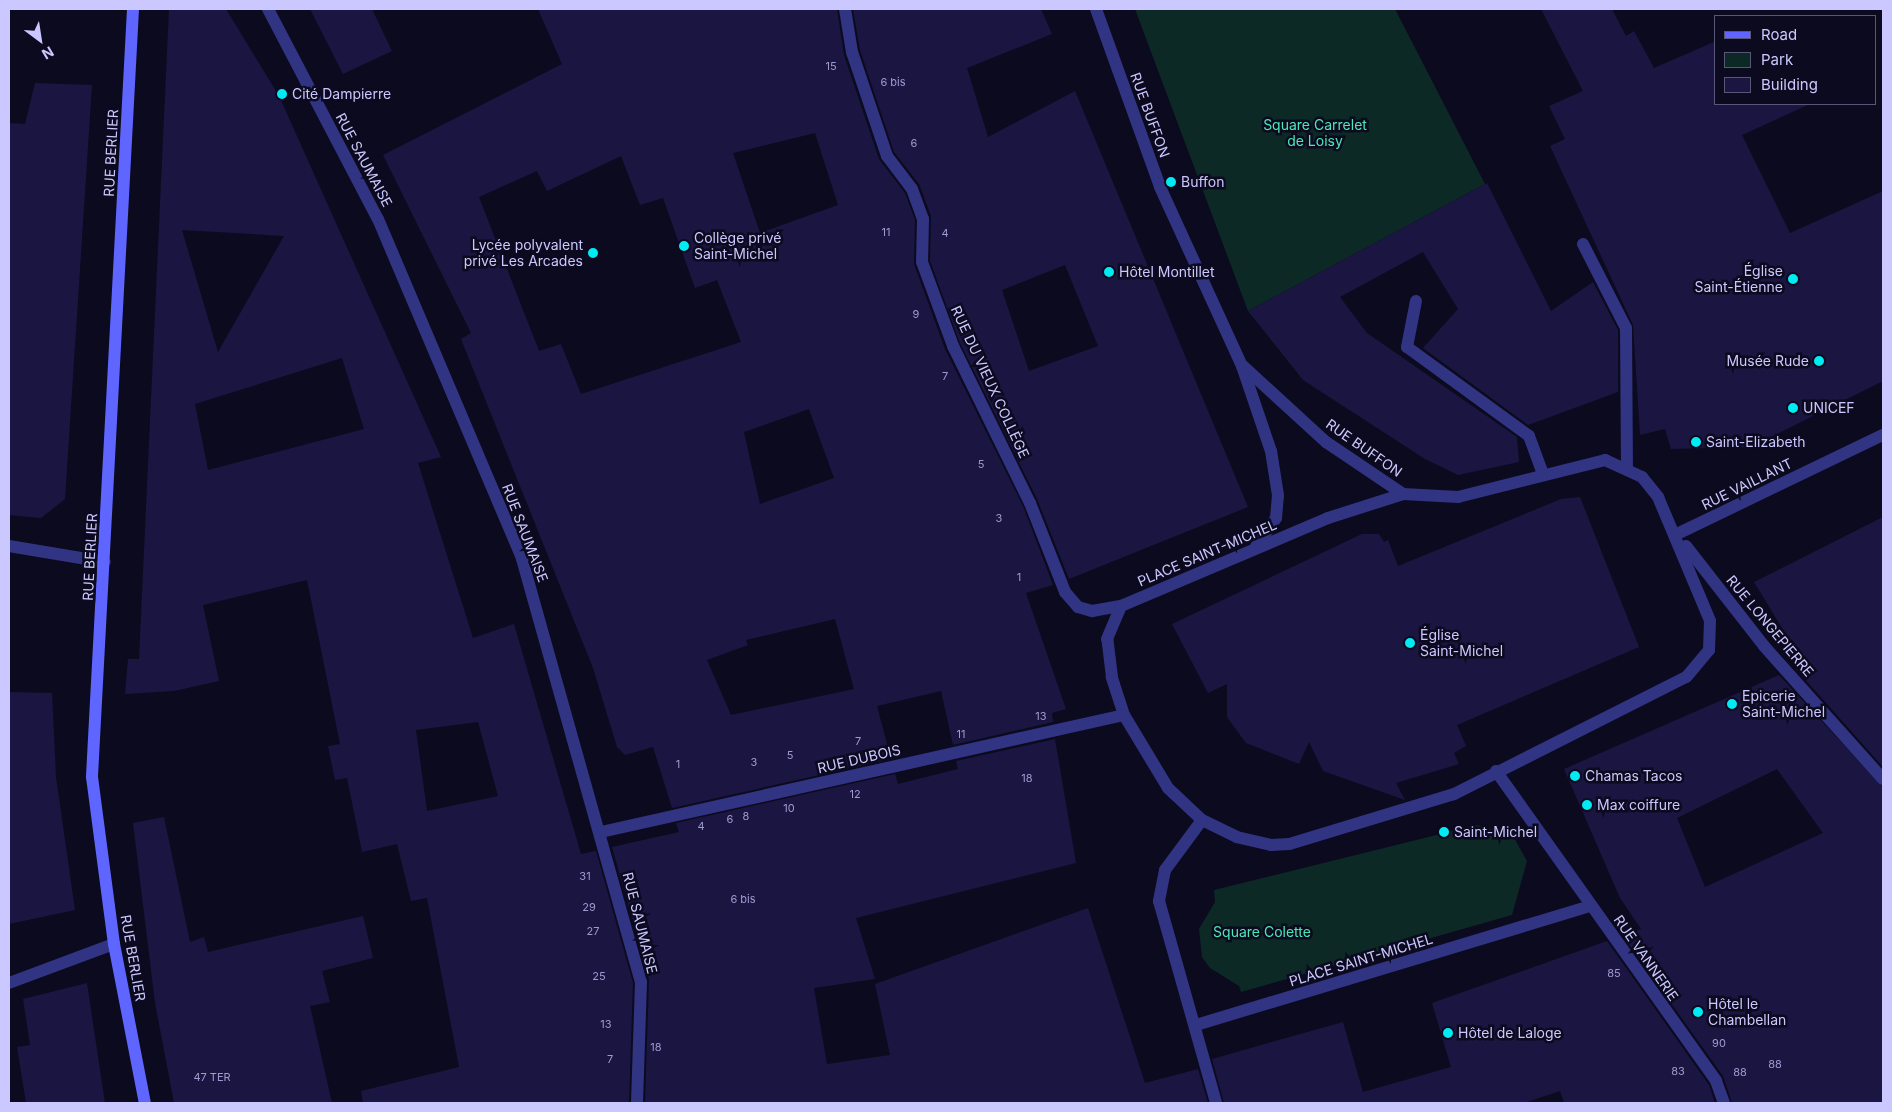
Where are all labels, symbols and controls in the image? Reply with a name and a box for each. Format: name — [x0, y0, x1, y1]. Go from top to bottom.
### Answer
north arrow — [15, 15, 65, 65]
legend — [1714, 15, 1877, 105]
text: Road — [1761, 25, 1797, 44]
text: N — [39, 43, 57, 63]
text: Park — [1761, 50, 1793, 69]
house number: 15 — [825, 59, 837, 73]
street label: RUE BUFFON — [1127, 70, 1173, 160]
house number: 6 bis — [880, 75, 906, 89]
text: Building — [1761, 75, 1818, 94]
place label: Cité Dampierre — [292, 86, 391, 102]
marker: Cité Dampierre — [276, 88, 288, 100]
street label: RUE BERLIER — [100, 109, 122, 197]
street label: RUE SAUMAISE — [332, 110, 396, 210]
park label: Square Carrelet de Loisy — [1263, 117, 1367, 150]
house number: 6 — [911, 136, 917, 150]
place label: Buffon — [1181, 174, 1225, 190]
marker: Buffon — [1165, 176, 1177, 188]
house number: 11 — [882, 225, 890, 239]
house number: 4 — [941, 226, 949, 240]
place label: Collège privé Saint-Michel — [694, 230, 781, 262]
place label: Lycée polyvalent privé Les Arcades — [464, 237, 583, 270]
marker: Collège privé Saint-Michel — [678, 240, 690, 252]
marker: Lycée polyvalent privé Les Arcades — [587, 247, 599, 259]
place label: Église Saint-Étienne — [1694, 263, 1783, 296]
place label: Hôtel Montillet — [1119, 264, 1215, 280]
marker: Hôtel Montillet — [1103, 266, 1115, 278]
marker: Église Saint-Étienne — [1787, 273, 1799, 285]
street label: RUE DU VIEUX COLLÈGE — [947, 303, 1033, 461]
house number: 9 — [913, 307, 919, 321]
place label: Musée Rude — [1726, 353, 1809, 369]
marker: Musée Rude — [1813, 355, 1825, 367]
house number: 7 — [942, 369, 948, 383]
place label: UNICEF — [1803, 400, 1855, 416]
marker: UNICEF — [1787, 402, 1799, 414]
street label: RUE BUFFON — [1323, 416, 1405, 480]
place label: Saint-Elizabeth — [1706, 434, 1806, 450]
marker: Saint-Elizabeth — [1690, 436, 1702, 448]
street label: RUE VAILLANT — [1699, 455, 1795, 513]
house number: 5 — [978, 457, 984, 471]
street label: RUE SAUMAISE — [499, 481, 551, 585]
house number: 3 — [996, 511, 1002, 525]
street label: RUE BERLIER — [79, 513, 101, 601]
street label: PLACE SAINT-MICHEL — [1135, 516, 1279, 590]
house number: 1 — [1017, 570, 1021, 584]
street label: RUE LONGEPIERRE — [1723, 572, 1817, 680]
place label: Église Saint-Michel — [1420, 627, 1503, 660]
marker: Église Saint-Michel — [1404, 637, 1416, 649]
place label: Epicerie Saint-Michel — [1742, 688, 1825, 720]
marker: Epicerie Saint-Michel — [1726, 698, 1738, 710]
house number: 13 — [1035, 709, 1047, 723]
house number: 11 — [957, 727, 965, 741]
house number: 7 — [855, 734, 861, 748]
street label: RUE DUBOIS — [816, 741, 902, 777]
house number: 5 — [787, 748, 793, 762]
house number: 3 — [751, 755, 757, 769]
house number: 1 — [676, 757, 680, 771]
place label: Chamas Tacos — [1585, 768, 1682, 784]
marker: Chamas Tacos — [1569, 770, 1581, 782]
house number: 18 — [1021, 771, 1033, 785]
house number: 12 — [849, 787, 861, 801]
place label: Max coiffure — [1597, 797, 1680, 813]
marker: Max coiffure — [1581, 799, 1593, 811]
house number: 10 — [783, 801, 795, 815]
house number: 8 — [743, 809, 749, 823]
house number: 6 — [727, 812, 733, 826]
house number: 4 — [697, 819, 705, 833]
place label: Saint-Michel — [1454, 824, 1537, 840]
marker: Saint-Michel — [1438, 826, 1450, 838]
house number: 31 — [579, 869, 591, 883]
street label: RUE SAUMAISE — [619, 870, 661, 976]
house number: 6 bis — [730, 892, 756, 906]
house number: 29 — [582, 900, 596, 914]
street label: RUE VANNERIE — [1610, 912, 1682, 1004]
street label: RUE BERLIER — [117, 913, 149, 1003]
house number: 27 — [587, 924, 599, 938]
park label: Square Colette — [1213, 924, 1311, 940]
street label: PLACE SAINT-MICHEL — [1287, 930, 1435, 990]
house number: 85 — [1607, 966, 1621, 980]
house number: 25 — [592, 969, 606, 983]
place label: Hôtel le Chambellan — [1708, 996, 1786, 1028]
marker: Hôtel le Chambellan — [1692, 1006, 1704, 1018]
house number: 13 — [600, 1017, 612, 1031]
place label: Hôtel de Laloge — [1458, 1025, 1562, 1041]
marker: Hôtel de Laloge — [1442, 1027, 1454, 1039]
house number: 90 — [1712, 1036, 1726, 1050]
house number: 18 — [650, 1040, 662, 1054]
house number: 7 — [607, 1052, 613, 1066]
house number: 88 — [1768, 1057, 1782, 1071]
house number: 83 — [1671, 1064, 1685, 1078]
house number: 88 — [1733, 1065, 1747, 1079]
house number: 47 TER — [193, 1070, 231, 1084]

